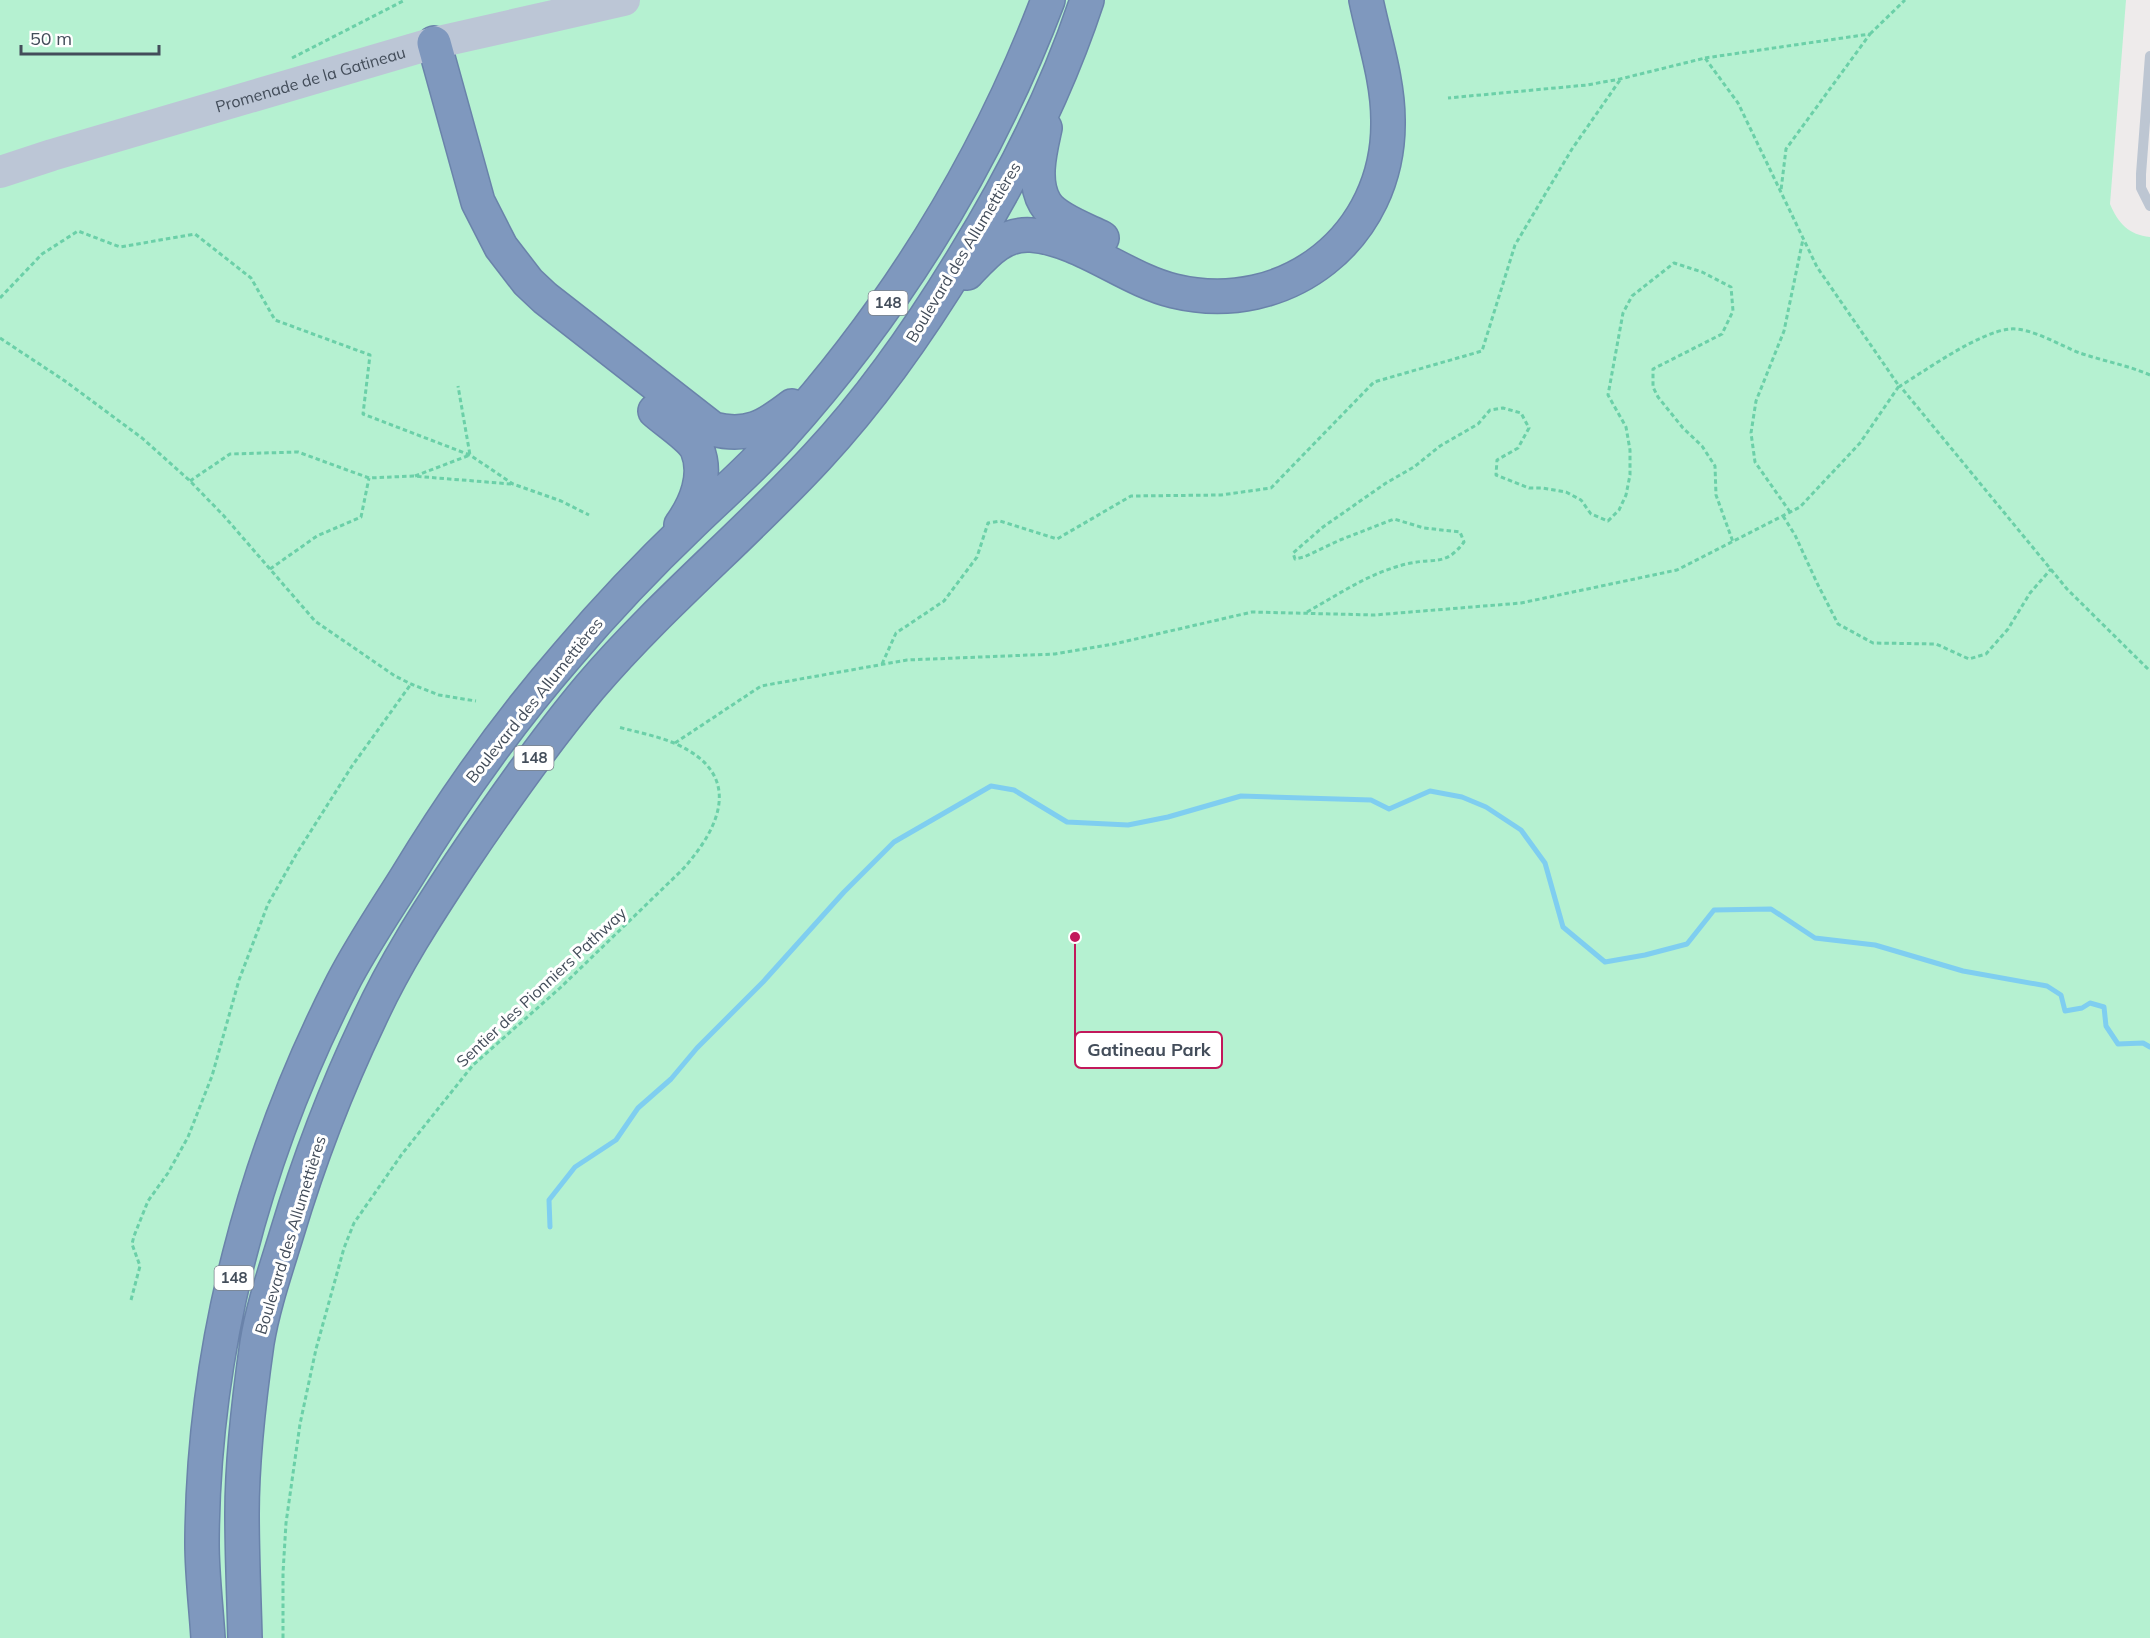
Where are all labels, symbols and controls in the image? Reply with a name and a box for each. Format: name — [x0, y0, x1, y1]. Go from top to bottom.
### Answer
scale bar — [21, 18, 159, 56]
text: 50 m — [30, 27, 72, 50]
street label: Promenade de la Gatineau — [213, 42, 408, 117]
street label: Boulevard des Allumettières — [901, 158, 1025, 346]
road number: 148 — [868, 291, 908, 315]
street label: Boulevard des Allumettières — [461, 613, 607, 787]
road number: 148 — [514, 746, 554, 770]
street label: Sentier des Pionniers Pathway — [452, 903, 631, 1071]
callout: Gatineau Park — [1075, 1032, 1222, 1068]
text: Gatineau Park — [1087, 1038, 1212, 1061]
street label: Boulevard des Allumettières — [250, 1133, 330, 1337]
road number: 148 — [214, 1266, 254, 1290]

